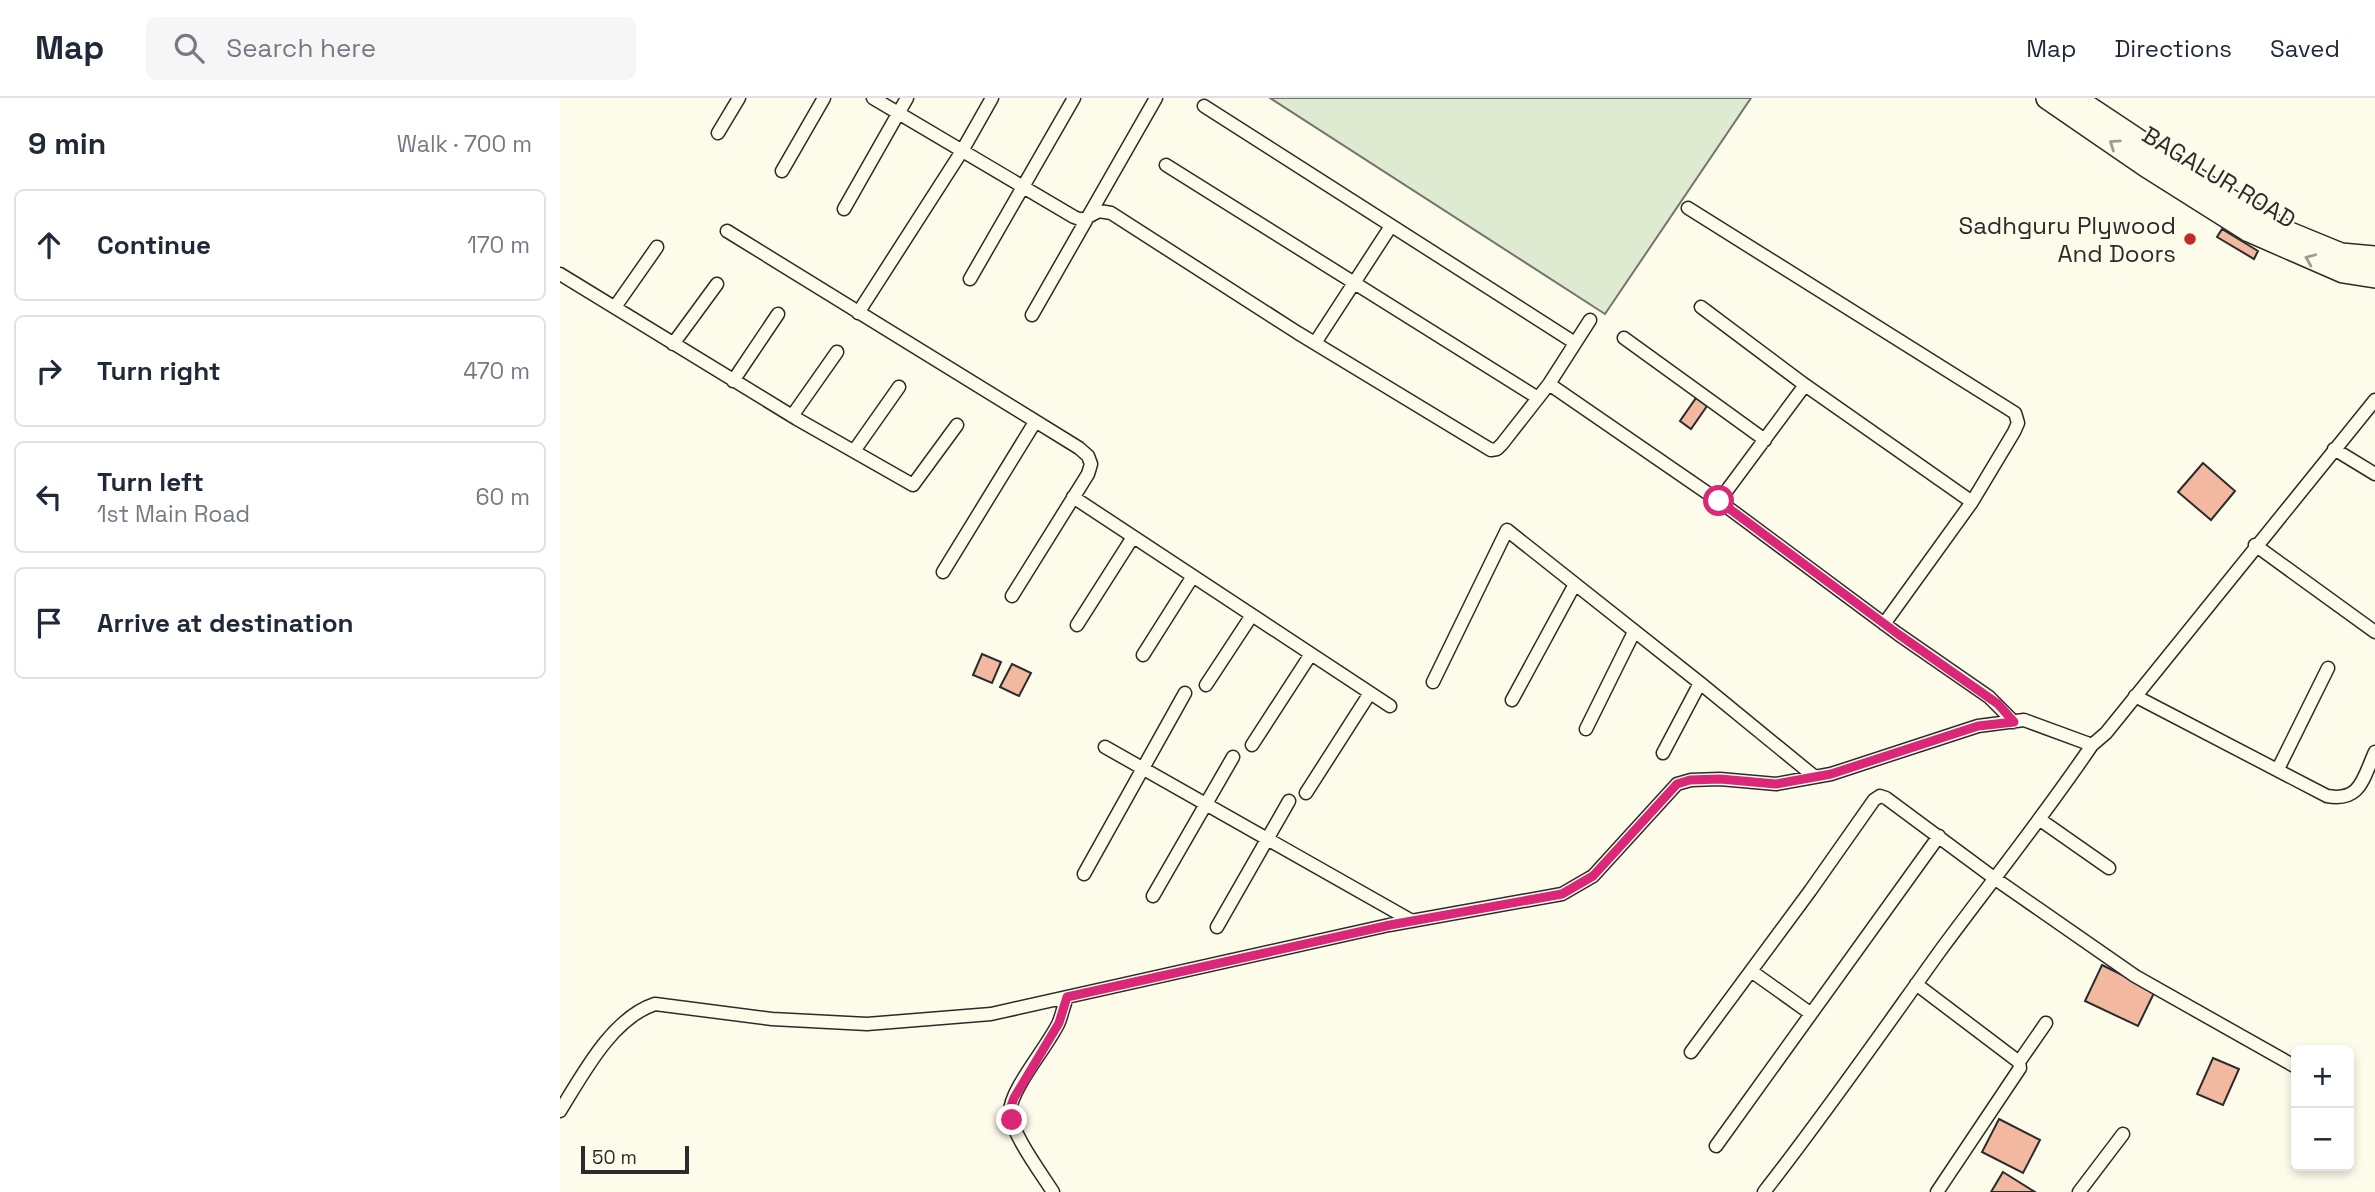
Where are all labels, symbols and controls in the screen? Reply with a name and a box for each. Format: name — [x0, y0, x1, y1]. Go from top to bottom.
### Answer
search box — [146, 17, 636, 80]
text: Map — [35, 27, 104, 69]
icon: search — [170, 29, 208, 67]
text: Search here — [226, 31, 376, 65]
text: Map — [2026, 33, 2076, 64]
text: Directions — [2114, 33, 2232, 64]
text: Saved — [2270, 33, 2340, 64]
street label: BAGALUR ROAD — [2137, 119, 2301, 235]
text: 9 min — [28, 124, 106, 163]
text: Walk · 700 m — [397, 129, 532, 159]
one-way arrow — [2109, 140, 2122, 152]
place label: Sadhguru Plywood And Doors — [1959, 210, 2176, 269]
icon: ahead — [30, 226, 68, 264]
text: Continue — [97, 228, 211, 262]
text: 170 m — [467, 230, 530, 260]
marker: Sadhguru Plywood And Doors — [2182, 231, 2198, 247]
one-way arrow — [2305, 253, 2317, 267]
icon: right — [30, 352, 68, 390]
text: Turn right — [97, 354, 221, 388]
text: 470 m — [463, 356, 530, 386]
text: Turn left — [97, 465, 204, 499]
icon: left — [30, 478, 68, 516]
text: 60 m — [475, 482, 530, 512]
route start — [1703, 485, 1734, 516]
text: 1st Main Road — [97, 499, 250, 529]
icon: arrive — [30, 604, 68, 642]
text: Arrive at destination — [97, 606, 354, 640]
map controls — [2291, 1045, 2354, 1171]
button: + — [2291, 1045, 2354, 1108]
route end — [996, 1104, 1027, 1135]
button: − — [2291, 1108, 2354, 1171]
scale bar — [581, 1143, 690, 1175]
text: 50 m — [592, 1145, 637, 1170]

